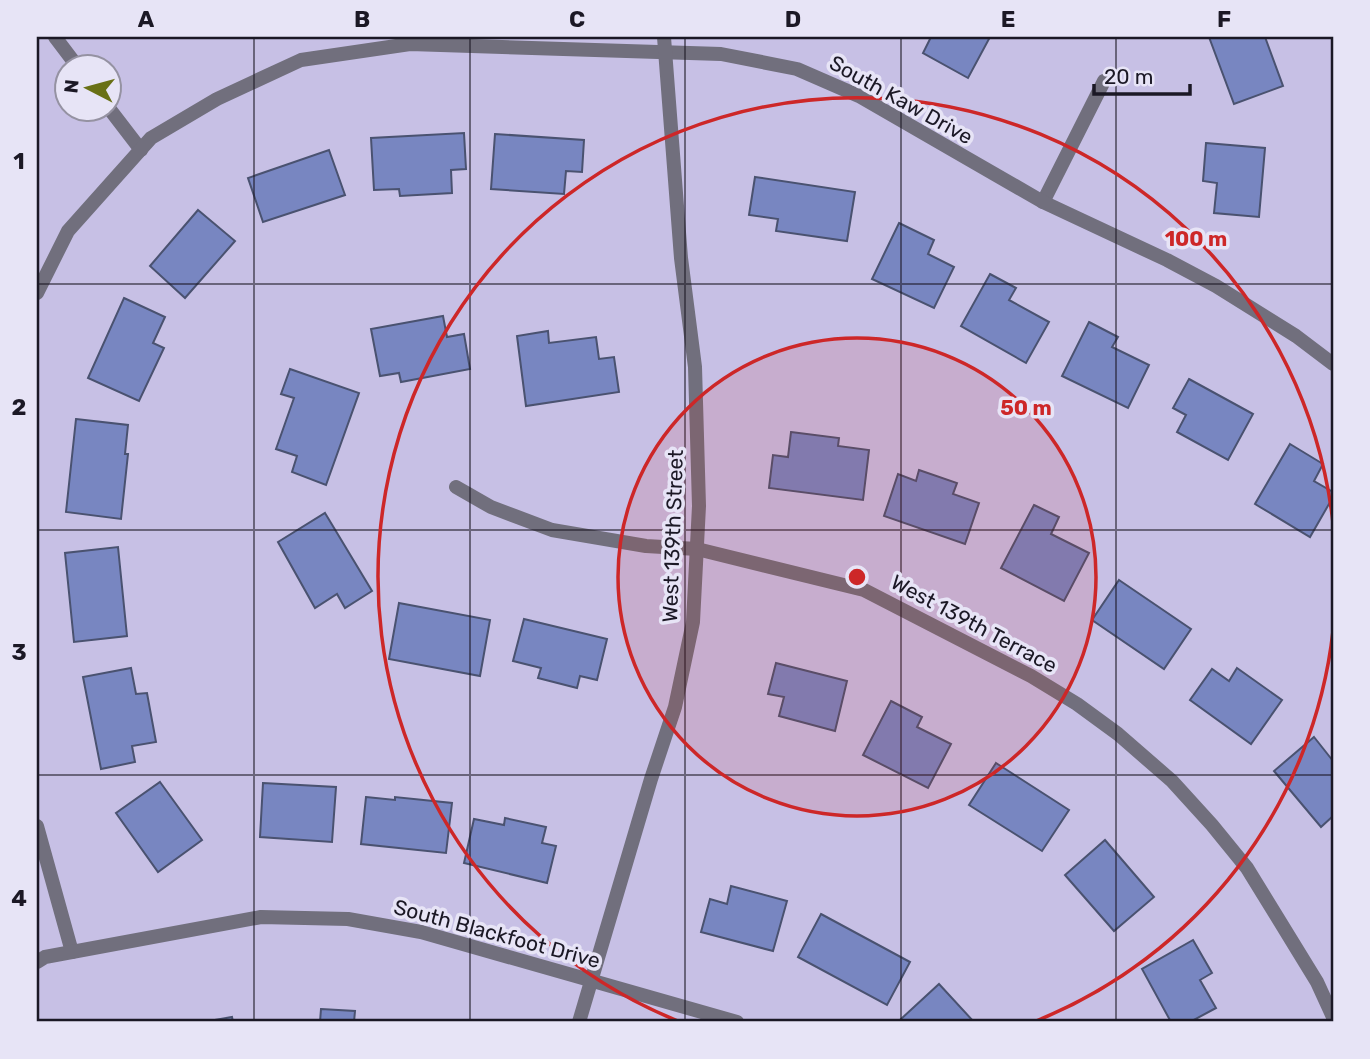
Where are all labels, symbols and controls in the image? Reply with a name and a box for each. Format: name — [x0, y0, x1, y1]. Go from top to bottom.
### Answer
text: A — [138, 5, 155, 33]
text: B — [354, 5, 370, 33]
text: C — [569, 5, 585, 33]
text: D — [785, 5, 801, 33]
text: E — [1001, 5, 1015, 33]
text: F — [1217, 5, 1231, 33]
street label: South Kaw Drive — [825, 50, 977, 149]
north arrow — [52, 52, 122, 122]
scale bar — [1094, 52, 1190, 96]
text: 20 m — [1104, 64, 1153, 89]
text: N — [59, 78, 84, 94]
text: 1 — [13, 147, 25, 175]
text: 100 m — [1165, 226, 1227, 251]
text: 2 — [12, 393, 26, 421]
text: 50 m — [1000, 395, 1052, 420]
street label: West 139th Street — [657, 449, 688, 623]
centre of rings — [845, 565, 869, 589]
street label: West 139th Terrace — [887, 569, 1062, 678]
text: 3 — [11, 638, 27, 666]
text: 4 — [11, 884, 27, 912]
street label: South Blackfoot Drive — [391, 894, 603, 973]

